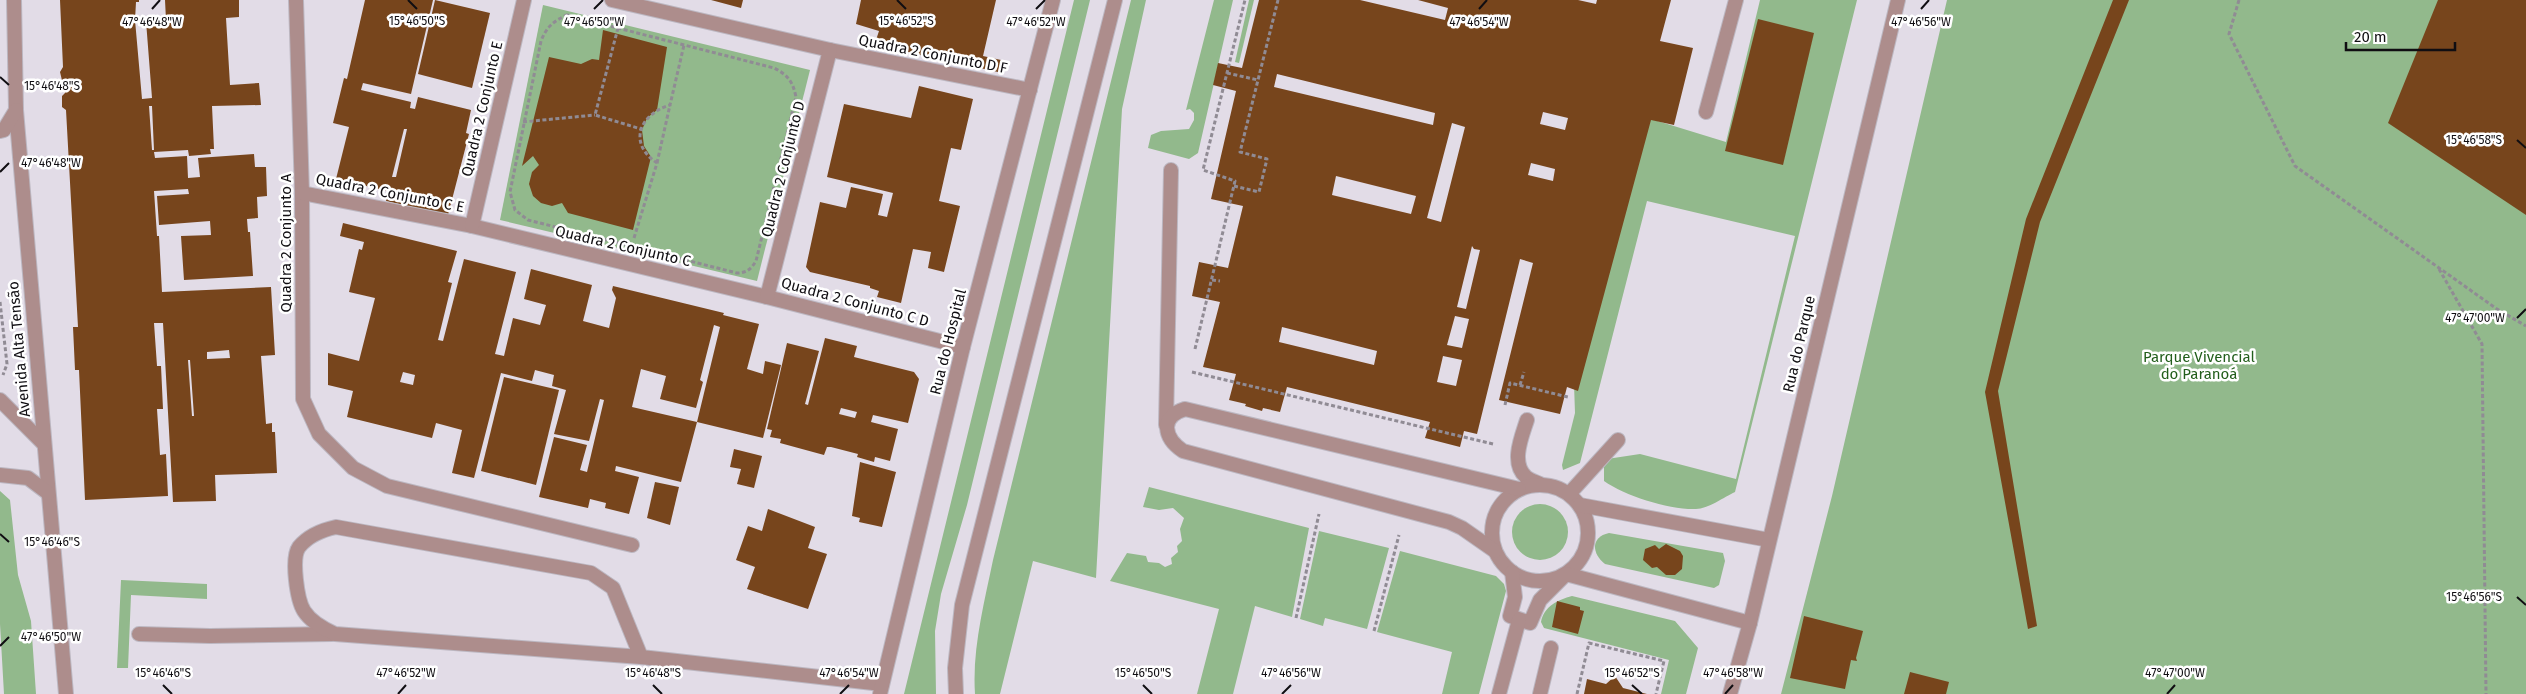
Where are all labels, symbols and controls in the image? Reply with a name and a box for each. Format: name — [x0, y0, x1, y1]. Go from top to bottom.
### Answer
text: 15°46'50"S — [389, 14, 446, 28]
text: 15°46'52"S — [878, 14, 934, 28]
text: 47°46'48"W — [122, 15, 182, 29]
text: 47°46'50"W — [564, 15, 624, 29]
text: 47°46'52"W — [1006, 15, 1066, 29]
text: 47°46'54"W — [1449, 15, 1509, 29]
text: 47°46'56"W — [1891, 15, 1951, 29]
scale bar — [2346, 20, 2455, 52]
text: 20 m — [2354, 28, 2387, 46]
street label: Quadra 2 Conjunto D F — [857, 31, 1009, 77]
street label: Quadra 2 Conjunto E — [458, 40, 506, 178]
text: 15°46'48"S — [24, 79, 81, 93]
street label: Quadra 2 Conjunto D — [757, 99, 809, 239]
text: 15°46'58"S — [2446, 133, 2503, 147]
text: 47°46'48"W — [21, 156, 81, 170]
street label: Quadra 2 Conjunto C E — [314, 170, 466, 216]
street label: Quadra 2 Conjunto A — [277, 173, 295, 312]
street label: Quadra 2 Conjunto C — [553, 222, 693, 271]
street label: Quadra 2 Conjunto C D — [779, 274, 931, 330]
street label: Avenida Alta Tensão — [4, 280, 34, 418]
street label: Rua do Hospital — [926, 287, 970, 397]
street label: Rua do Parque — [1779, 294, 1819, 394]
text: 47°47'00"W — [2445, 311, 2505, 325]
park label: Parque Vivencial do Paranoá — [2143, 348, 2256, 383]
text: 15°46'46"S — [24, 535, 80, 549]
text: 15°46'56"S — [2446, 590, 2502, 604]
text: 47°46'50"W — [21, 630, 81, 644]
text: 15°46'46"S — [135, 666, 191, 680]
text: 47°46'52"W — [376, 666, 436, 680]
text: 15°46'48"S — [625, 666, 682, 680]
text: 47°46'54"W — [819, 666, 879, 680]
text: 15°46'50"S — [1115, 666, 1172, 680]
text: 47°46'56"W — [1261, 666, 1321, 680]
text: 15°46'52"S — [1604, 666, 1660, 680]
text: 47°46'58"W — [1703, 666, 1763, 680]
text: 47°47'00"W — [2145, 666, 2205, 680]

